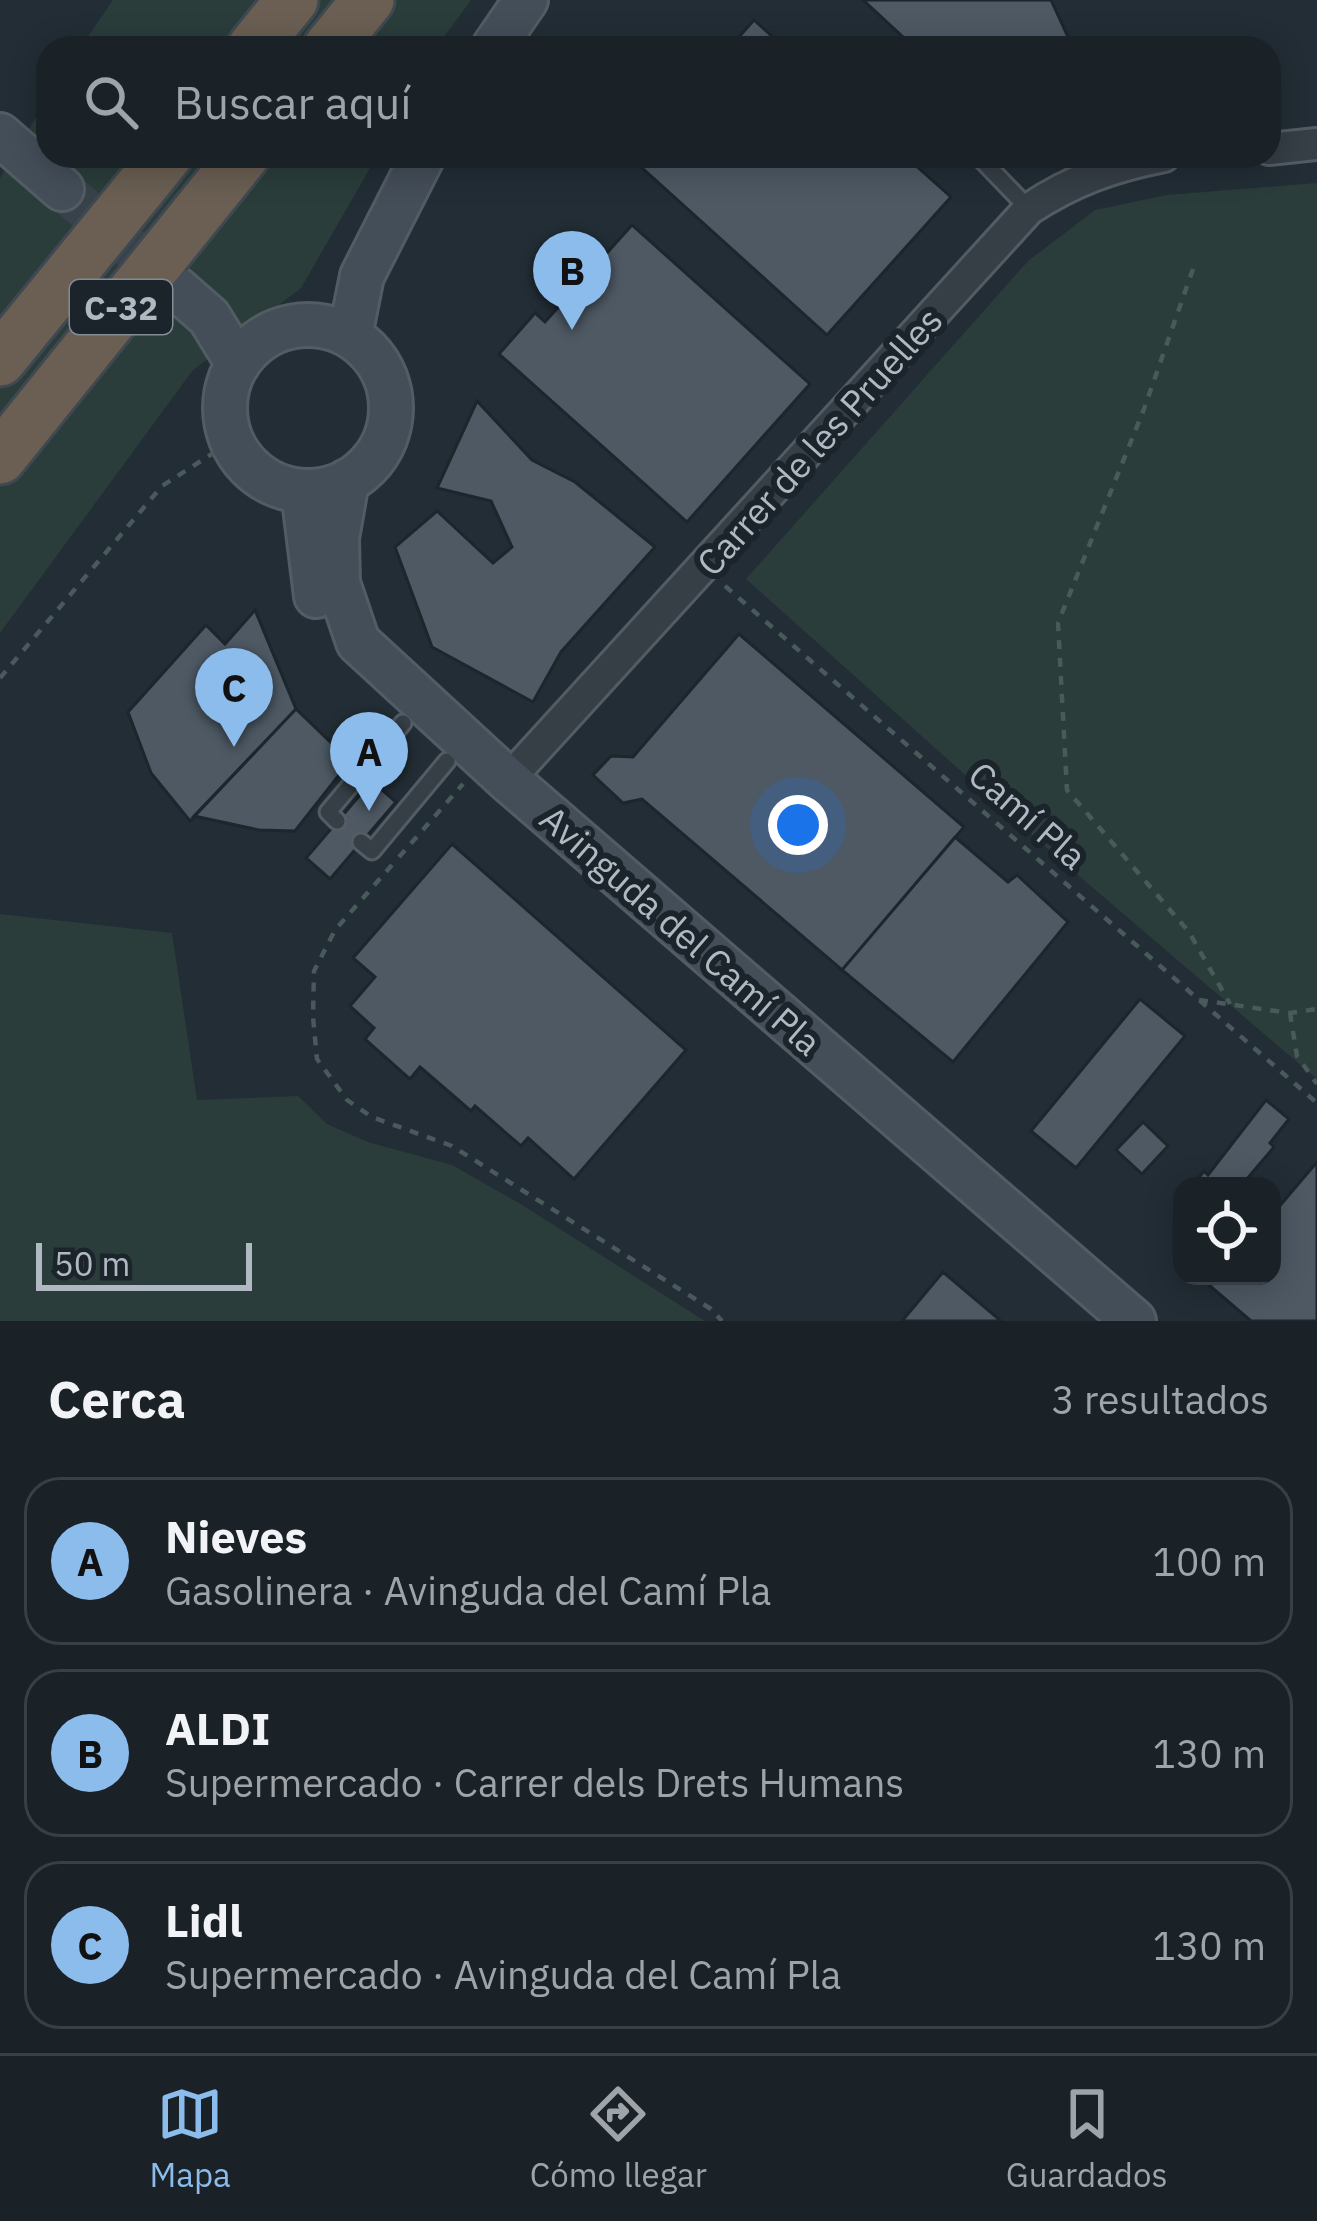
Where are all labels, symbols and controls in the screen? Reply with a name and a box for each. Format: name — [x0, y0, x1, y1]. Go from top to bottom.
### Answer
search box — [36, 36, 1281, 168]
icon: search — [78, 69, 144, 135]
text: Buscar aquí — [174, 73, 412, 131]
pin: B — [533, 231, 611, 330]
road number: C-32 — [70, 280, 172, 334]
street label: Carrer de les Pruelles — [686, 297, 952, 585]
pin: C — [195, 648, 273, 747]
pin: A — [330, 712, 408, 811]
street label: Camí Pla — [959, 751, 1097, 879]
street label: Avinguda del Camí Pla — [531, 795, 831, 1065]
your location — [768, 795, 828, 855]
map controls — [1173, 1177, 1281, 1285]
button: locate — [1173, 1177, 1281, 1285]
scale bar — [36, 1237, 252, 1290]
text: 50 m — [54, 1242, 130, 1285]
text: Cerca — [48, 1366, 186, 1432]
text: 3 resultados — [1051, 1374, 1269, 1425]
text: Nieves — [165, 1507, 307, 1565]
text: A — [77, 1536, 103, 1587]
text: 100 m — [1153, 1536, 1266, 1587]
text: Gasolinera · Avinguda del Camí Pla — [165, 1565, 771, 1616]
text: ALDI — [165, 1699, 270, 1757]
text: B — [77, 1728, 103, 1779]
text: 130 m — [1153, 1728, 1266, 1779]
text: Supermercado · Carrer dels Drets Humans — [165, 1757, 904, 1808]
text: Lidl — [165, 1891, 243, 1949]
text: C — [77, 1920, 103, 1971]
text: 130 m — [1153, 1920, 1266, 1971]
text: Supermercado · Avinguda del Camí Pla — [165, 1949, 841, 2000]
tab: Mapa — [150, 2081, 231, 2196]
tab: Cómo llegar — [530, 2081, 707, 2196]
tab: Guardados — [1006, 2081, 1167, 2196]

